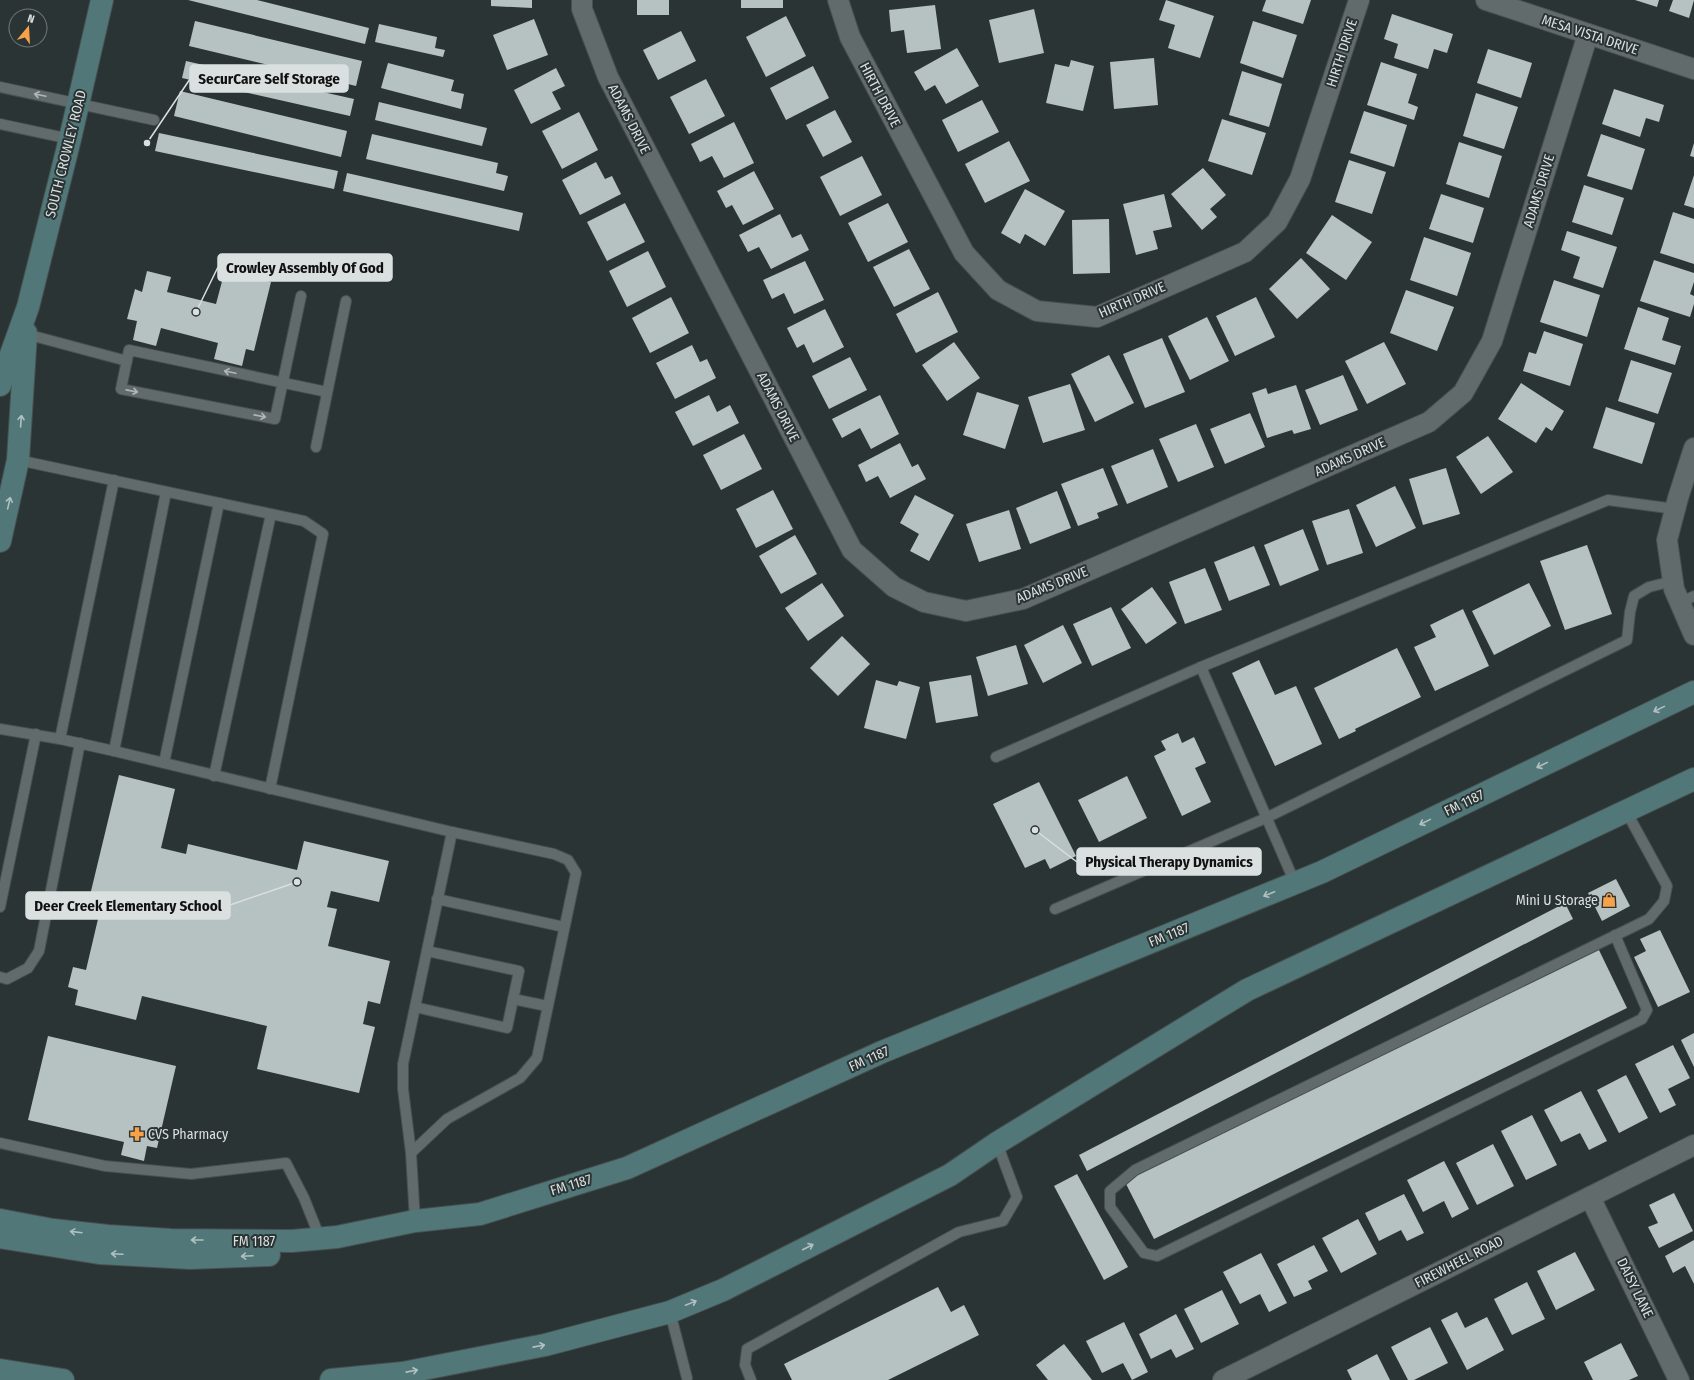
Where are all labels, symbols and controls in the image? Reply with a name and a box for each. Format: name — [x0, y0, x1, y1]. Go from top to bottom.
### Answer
north arrow — [8, 8, 48, 48]
street label: MESA VISTA DRIVE — [1539, 11, 1641, 59]
text: N — [26, 12, 36, 26]
street label: HIRTH DRIVE — [1323, 16, 1361, 89]
street label: HIRTH DRIVE — [856, 60, 904, 131]
callout: SecurCare Self Storage — [190, 65, 348, 92]
text: SecurCare Self Storage — [198, 70, 340, 88]
street label: ADAMS DRIVE — [604, 81, 654, 157]
street label: SOUTH CROWLEY ROAD — [42, 89, 90, 219]
one-way arrow — [34, 91, 47, 99]
street label: ADAMS DRIVE — [1520, 152, 1558, 230]
callout: Crowley Assembly Of God — [218, 254, 392, 281]
text: Crowley Assembly Of God — [226, 259, 384, 277]
street label: HIRTH DRIVE — [1096, 278, 1168, 322]
one-way arrow — [224, 367, 237, 375]
street label: ADAMS DRIVE — [753, 369, 803, 445]
one-way arrow — [125, 387, 138, 395]
one-way arrow — [253, 413, 266, 421]
one-way arrow — [17, 415, 24, 428]
street label: ADAMS DRIVE — [1312, 434, 1388, 480]
one-way arrow — [5, 497, 13, 510]
street label: ADAMS DRIVE — [1014, 563, 1091, 607]
one-way arrow — [1653, 706, 1665, 713]
one-way arrow — [1536, 762, 1548, 769]
street label: FM 1187 — [1441, 786, 1487, 820]
one-way arrow — [1419, 819, 1431, 826]
callout: Physical Therapy Dynamics — [1077, 848, 1261, 875]
text: Physical Therapy Dynamics — [1085, 853, 1253, 871]
one-way arrow — [1263, 891, 1275, 898]
callout: Deer Creek Elementary School — [26, 892, 230, 919]
place label: Mini U Storage — [1516, 892, 1598, 909]
shop icon: Mini U Storage — [1601, 892, 1617, 908]
text: Deer Creek Elementary School — [34, 897, 223, 915]
street label: FM 1187 — [1146, 919, 1192, 951]
street label: FM 1187 — [846, 1042, 892, 1075]
pharmacy icon: CVS Pharmacy — [129, 1126, 145, 1142]
place label: CVS Pharmacy — [148, 1126, 229, 1143]
street label: FM 1187 — [548, 1171, 594, 1199]
one-way arrow — [70, 1229, 83, 1236]
street label: FIREWHEEL ROAD — [1412, 1232, 1506, 1292]
street label: FM 1187 — [233, 1233, 275, 1250]
one-way arrow — [191, 1236, 204, 1244]
one-way arrow — [802, 1242, 814, 1250]
one-way arrow — [111, 1251, 124, 1258]
one-way arrow — [241, 1252, 254, 1259]
street label: DAISY LANE — [1613, 1255, 1657, 1321]
one-way arrow — [685, 1299, 697, 1306]
one-way arrow — [532, 1342, 545, 1350]
one-way arrow — [405, 1367, 418, 1375]

